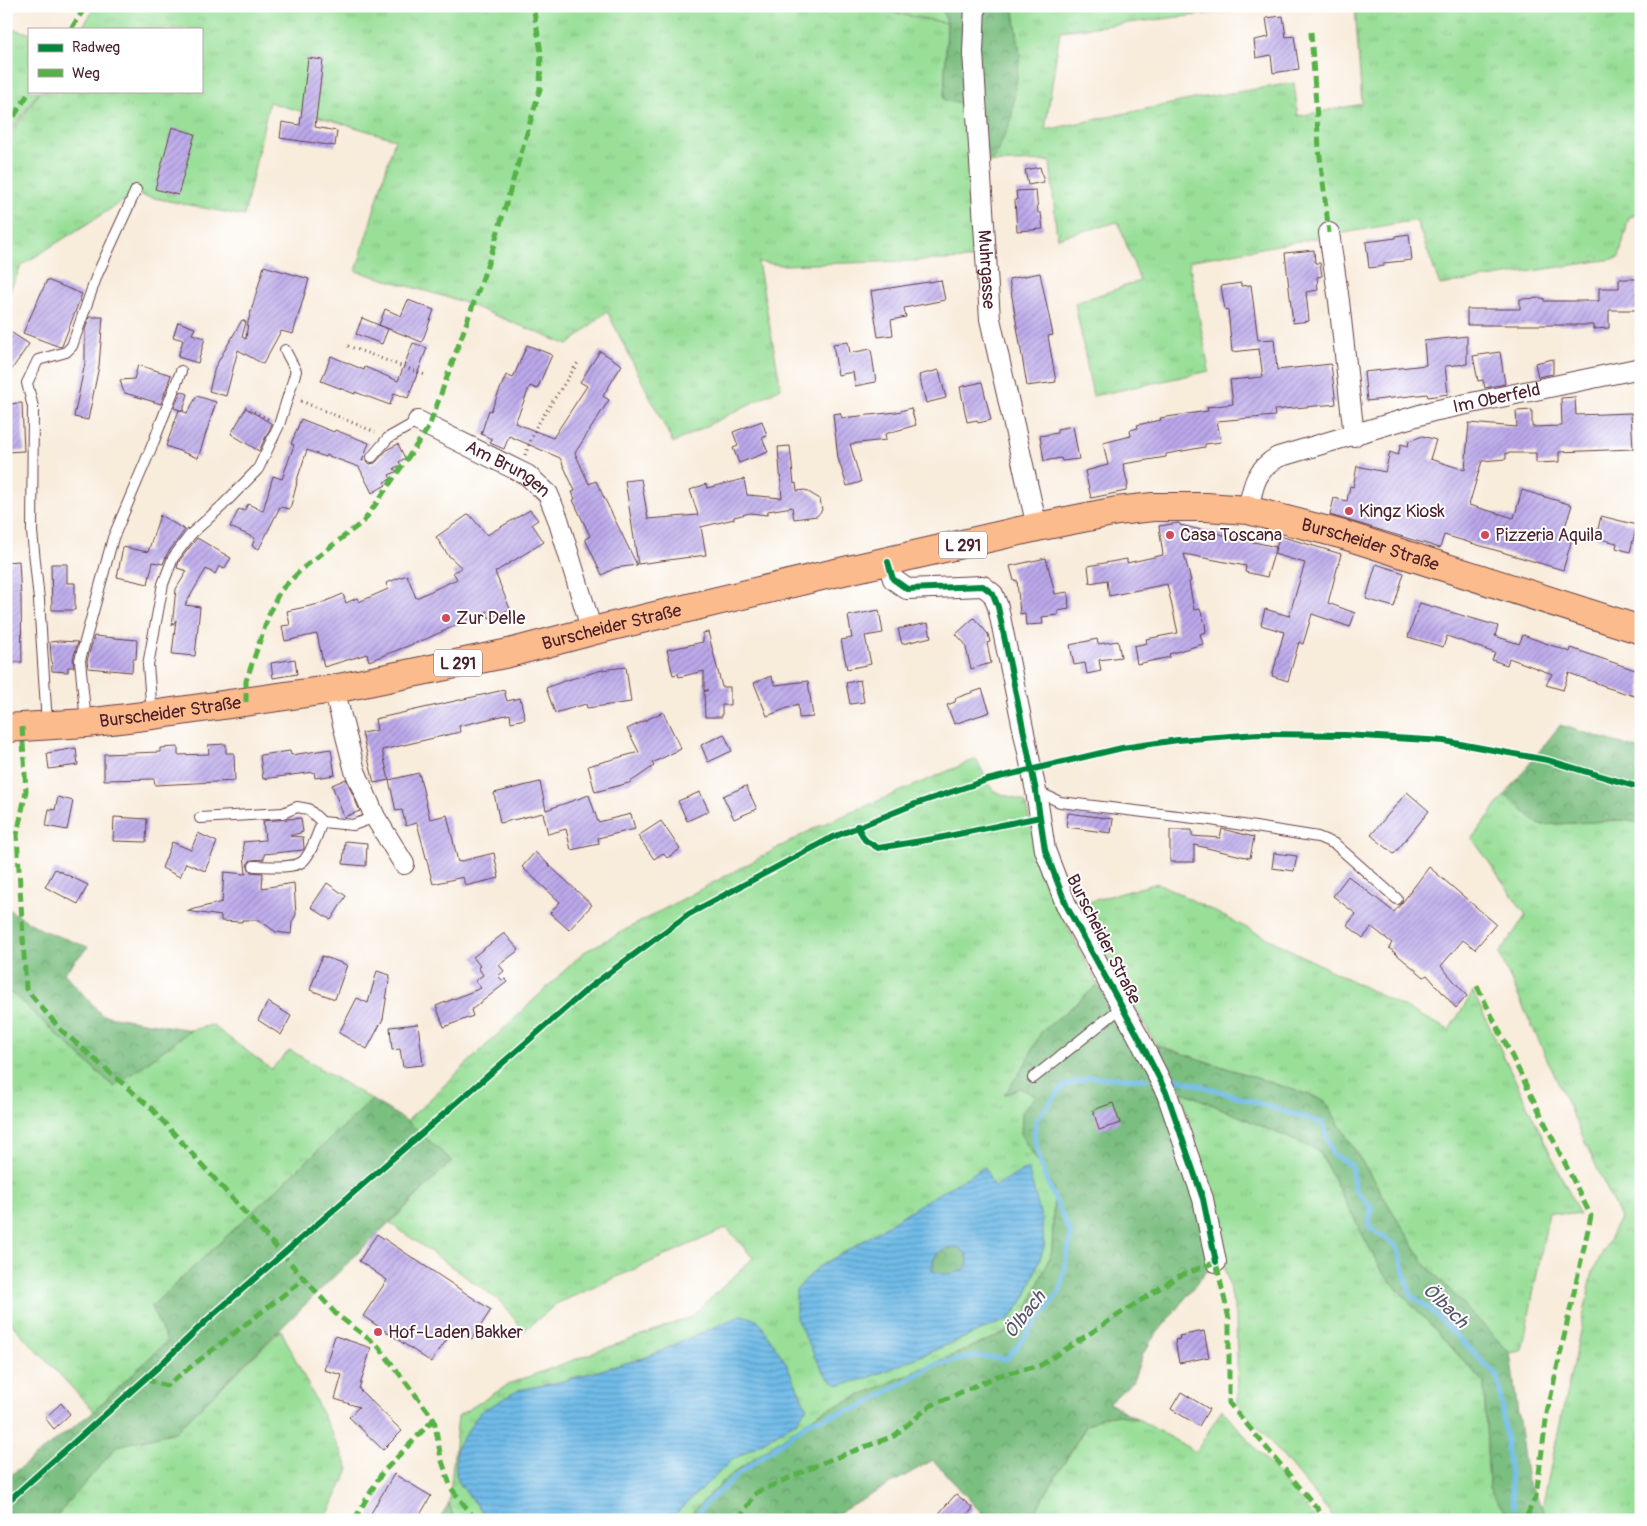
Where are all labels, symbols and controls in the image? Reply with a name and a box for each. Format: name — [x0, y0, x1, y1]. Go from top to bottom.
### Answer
legend — [28, 28, 202, 92]
text: Radweg — [72, 38, 120, 57]
text: Weg — [72, 64, 100, 83]
street label: Muhrgasse — [972, 229, 1000, 310]
street label: Im Oberfeld — [1451, 378, 1542, 419]
street label: Am Brungen — [462, 435, 555, 503]
place label: Kingz Kiosk — [1359, 500, 1445, 523]
marker: Kingz Kiosk — [1343, 505, 1355, 517]
street label: Burscheider Straße — [1299, 513, 1442, 577]
place label: Casa Toscana — [1180, 524, 1282, 547]
place label: Pizzeria Aquila — [1495, 524, 1603, 547]
marker: Casa Toscana — [1164, 529, 1176, 541]
marker: Pizzeria Aquila — [1479, 529, 1491, 541]
road number: L 291 — [939, 532, 987, 558]
street label: Burscheider Straße — [539, 599, 684, 656]
place label: Zur Delle — [456, 607, 525, 630]
marker: Zur Delle — [440, 612, 452, 624]
road number: L 291 — [434, 650, 482, 676]
street label: Burscheider Straße — [98, 691, 243, 733]
street label: Burscheider Straße — [1061, 870, 1146, 1008]
water label: Ölbach — [1418, 1278, 1474, 1334]
water label: Ölbach — [999, 1285, 1052, 1343]
place label: Hof-Laden Bakker — [388, 1321, 524, 1344]
marker: Hof-Laden Bakker — [372, 1326, 384, 1338]

